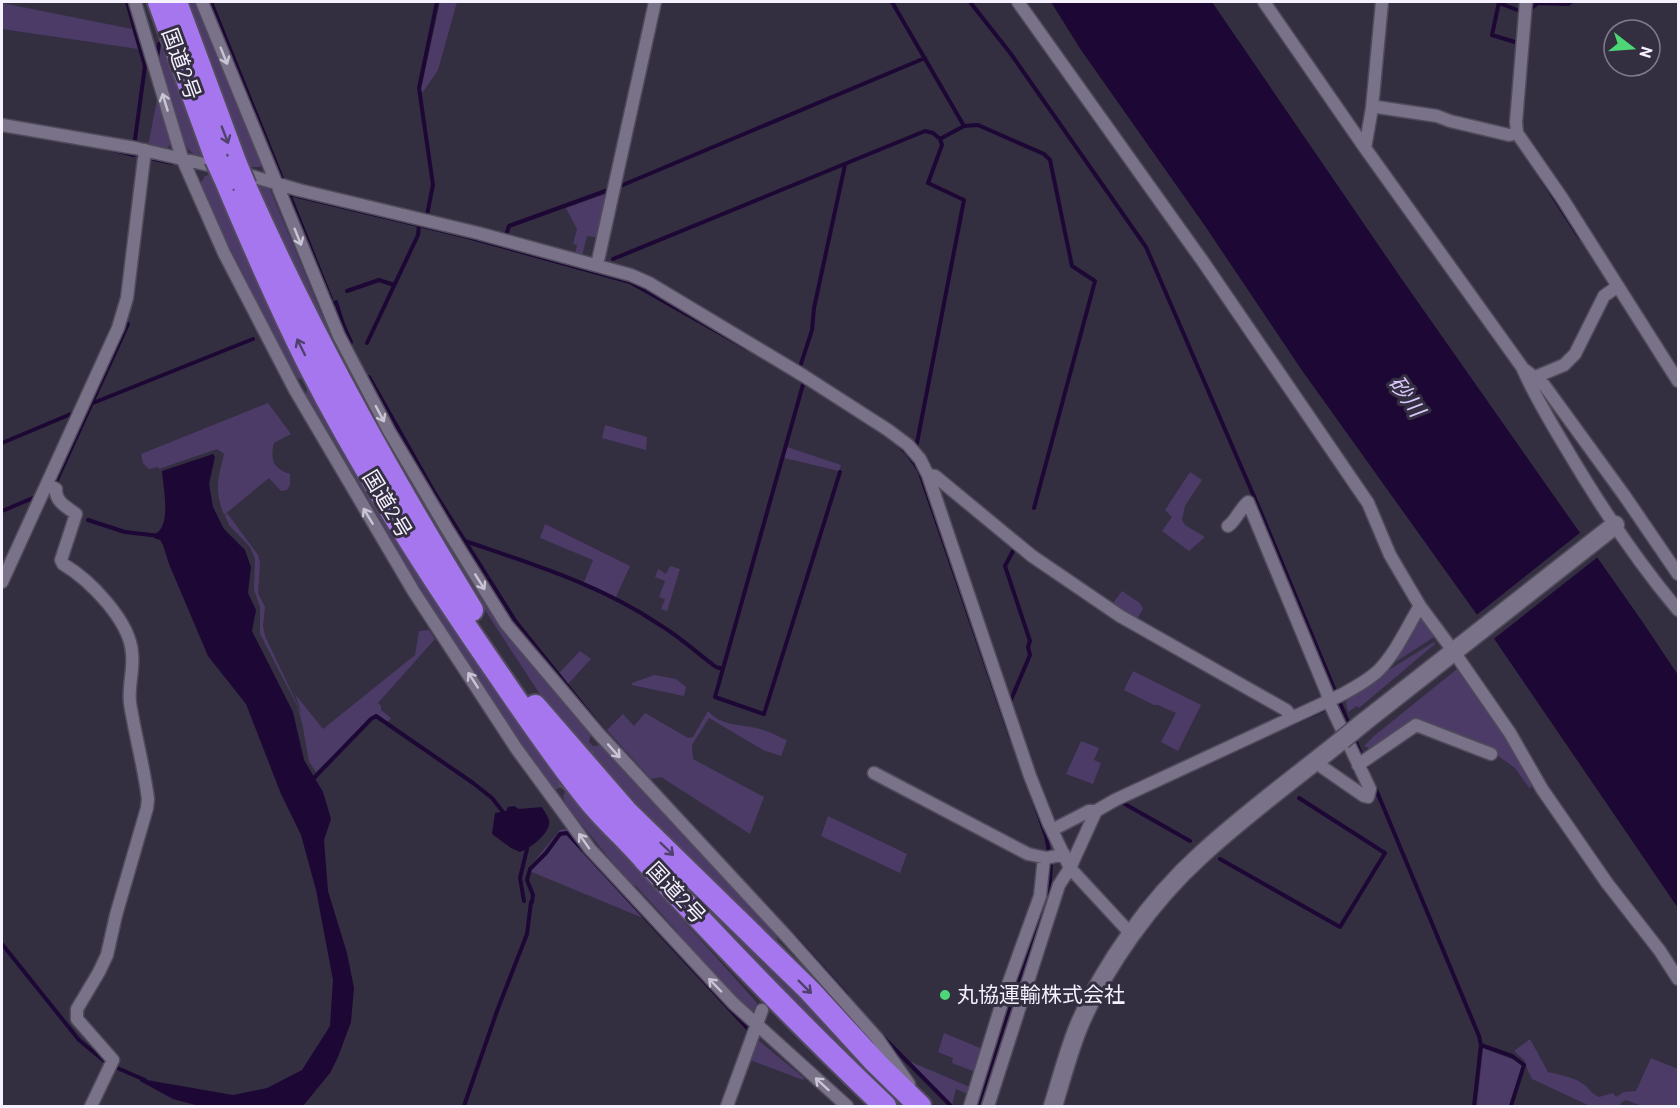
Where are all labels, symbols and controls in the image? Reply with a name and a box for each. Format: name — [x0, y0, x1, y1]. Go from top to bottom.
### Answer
north arrow — [1602, 18, 1662, 78]
street label: 国道2号 — [158, 24, 207, 103]
text: N — [1636, 45, 1657, 60]
one-way arrow — [219, 46, 230, 65]
one-way arrow — [159, 93, 170, 112]
one-way arrow — [220, 126, 231, 144]
one-way arrow — [293, 228, 304, 246]
one-way arrow — [294, 338, 306, 356]
water label: 砂川 — [1385, 370, 1432, 423]
one-way arrow — [374, 405, 386, 422]
street label: 国道2号 — [358, 465, 418, 541]
one-way arrow — [362, 508, 374, 525]
one-way arrow — [474, 573, 486, 590]
one-way arrow — [467, 673, 479, 689]
one-way arrow — [606, 743, 620, 758]
one-way arrow — [578, 833, 590, 849]
one-way arrow — [659, 842, 674, 857]
street label: 国道2号 — [643, 856, 712, 928]
one-way arrow — [708, 977, 722, 992]
one-way arrow — [798, 979, 813, 994]
place label: 丸協運輸株式会社 — [957, 981, 1125, 1006]
marker: 丸協運輸株式会社 — [938, 988, 952, 1002]
one-way arrow — [815, 1077, 830, 1091]

